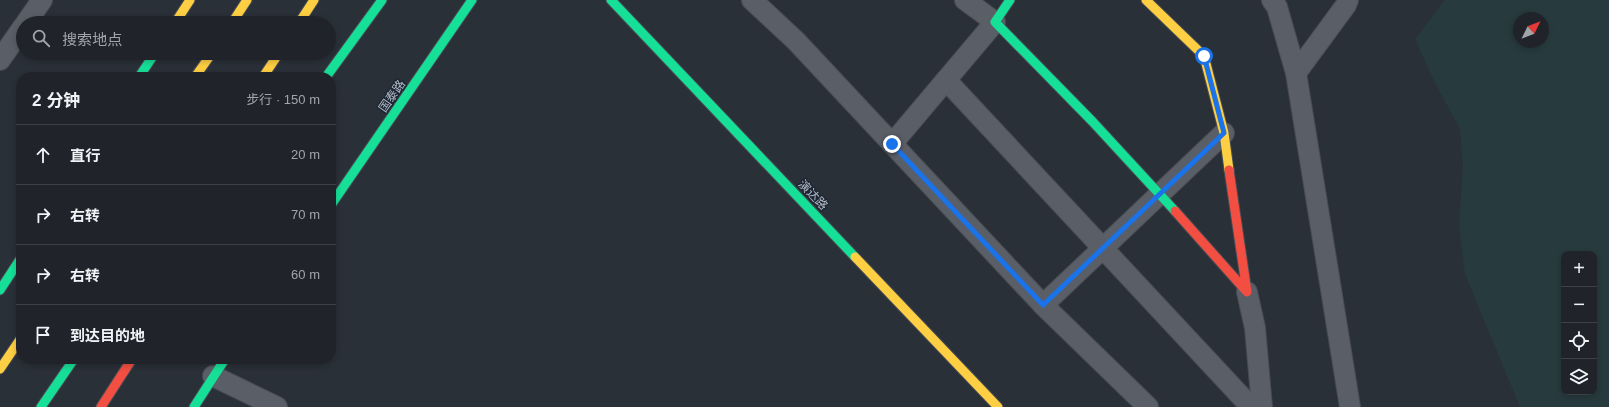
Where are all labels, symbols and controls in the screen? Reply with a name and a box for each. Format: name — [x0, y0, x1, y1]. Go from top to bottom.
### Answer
north arrow — [1513, 12, 1549, 48]
search box — [16, 16, 336, 60]
icon: search — [30, 27, 52, 49]
text: 搜索地点 — [62, 31, 122, 48]
route start — [1195, 47, 1213, 65]
street label: 国泰路 — [376, 77, 408, 115]
text: 2 分钟 — [32, 91, 80, 110]
text: 步行 · 150 m — [246, 92, 320, 107]
route end — [883, 135, 901, 153]
icon: ahead — [32, 144, 54, 166]
text: 直行 — [70, 147, 100, 164]
text: 20 m — [291, 147, 320, 162]
street label: 演达路 — [795, 177, 831, 213]
icon: right — [32, 204, 54, 226]
text: 右转 — [70, 207, 100, 224]
text: 70 m — [291, 207, 320, 222]
map controls — [1561, 251, 1597, 395]
button: + — [1561, 251, 1597, 287]
icon: right — [32, 264, 54, 286]
text: 右转 — [70, 267, 100, 284]
text: 60 m — [291, 267, 320, 282]
button: − — [1561, 287, 1597, 323]
button: locate — [1561, 323, 1597, 359]
icon: arrive — [32, 324, 54, 346]
text: 到达目的地 — [70, 327, 145, 344]
button: layers — [1561, 359, 1597, 395]

